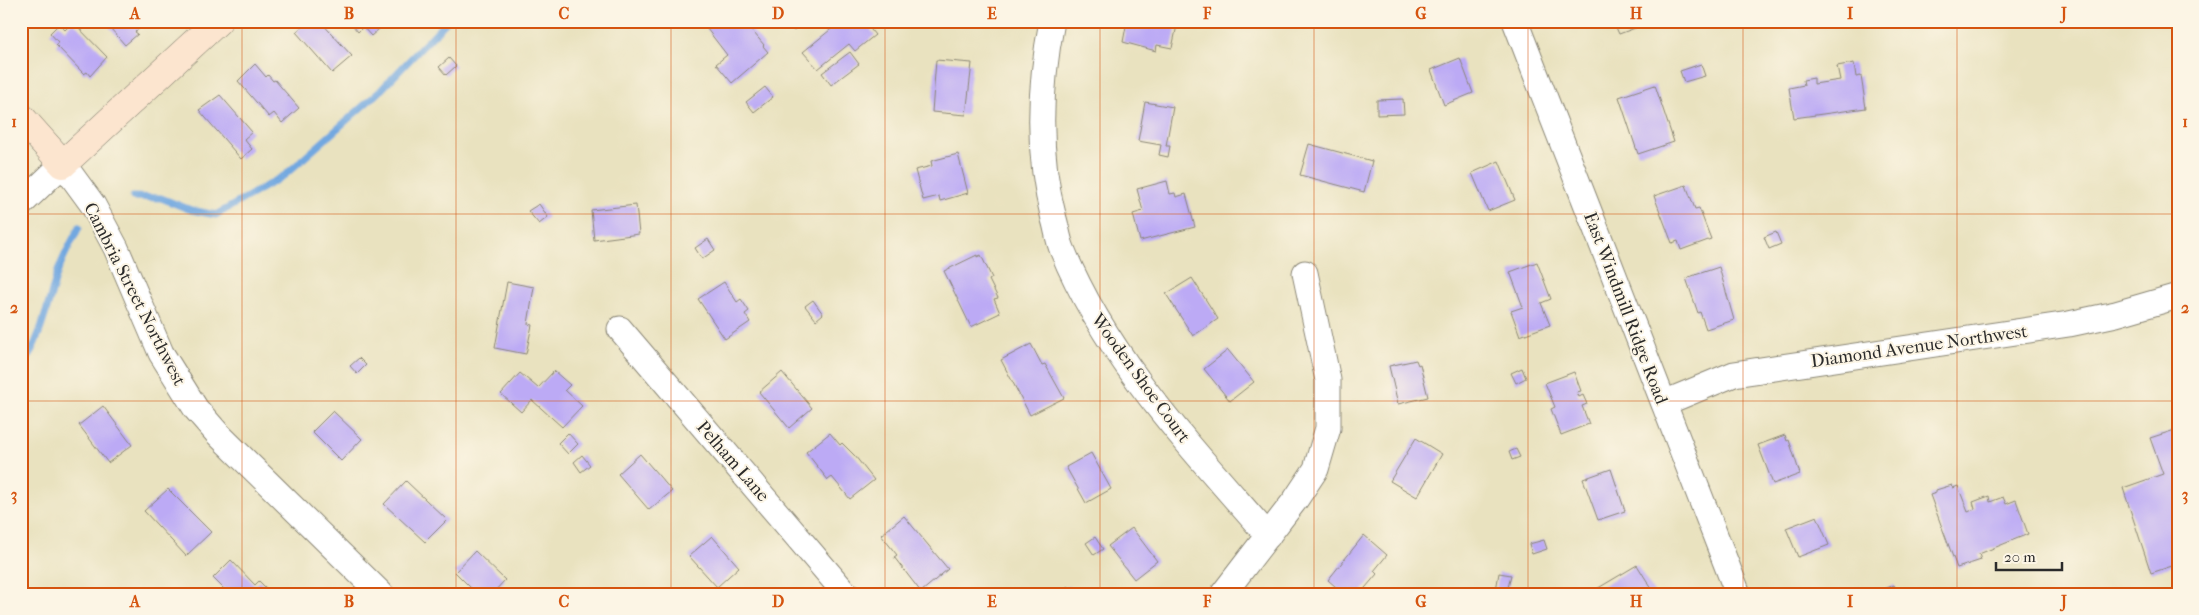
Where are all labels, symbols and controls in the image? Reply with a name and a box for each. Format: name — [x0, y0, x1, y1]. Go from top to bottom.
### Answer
text: A — [129, 4, 141, 23]
text: B — [344, 4, 354, 23]
text: C — [559, 4, 570, 23]
text: D — [772, 4, 784, 23]
text: E — [987, 4, 997, 23]
text: F — [1202, 4, 1212, 23]
text: G — [1415, 4, 1427, 23]
text: H — [1630, 4, 1643, 23]
text: I — [1847, 4, 1854, 23]
text: J — [2059, 4, 2067, 24]
text: 1 — [11, 112, 17, 131]
text: 1 — [2182, 112, 2188, 131]
street label: Cambria Street Northwest — [79, 199, 190, 390]
street label: East Windmill Ridge Road — [1579, 209, 1672, 407]
text: 2 — [10, 298, 18, 317]
text: 2 — [2181, 298, 2189, 317]
street label: Wooden Shoe Court — [1086, 309, 1195, 447]
street label: Diamond Avenue Northwest — [1809, 321, 2029, 372]
street label: Pelham Lane — [692, 417, 773, 506]
text: 3 — [11, 485, 17, 505]
text: 3 — [2182, 485, 2188, 505]
scale bar — [1996, 540, 2063, 572]
text: 20 m — [2004, 548, 2036, 566]
text: A — [129, 592, 141, 611]
text: B — [344, 592, 354, 611]
text: C — [559, 592, 570, 611]
text: D — [772, 592, 784, 611]
text: E — [987, 592, 997, 611]
text: F — [1202, 592, 1212, 611]
text: G — [1415, 592, 1427, 611]
text: H — [1630, 592, 1643, 611]
text: I — [1847, 592, 1854, 611]
text: J — [2059, 592, 2067, 612]

